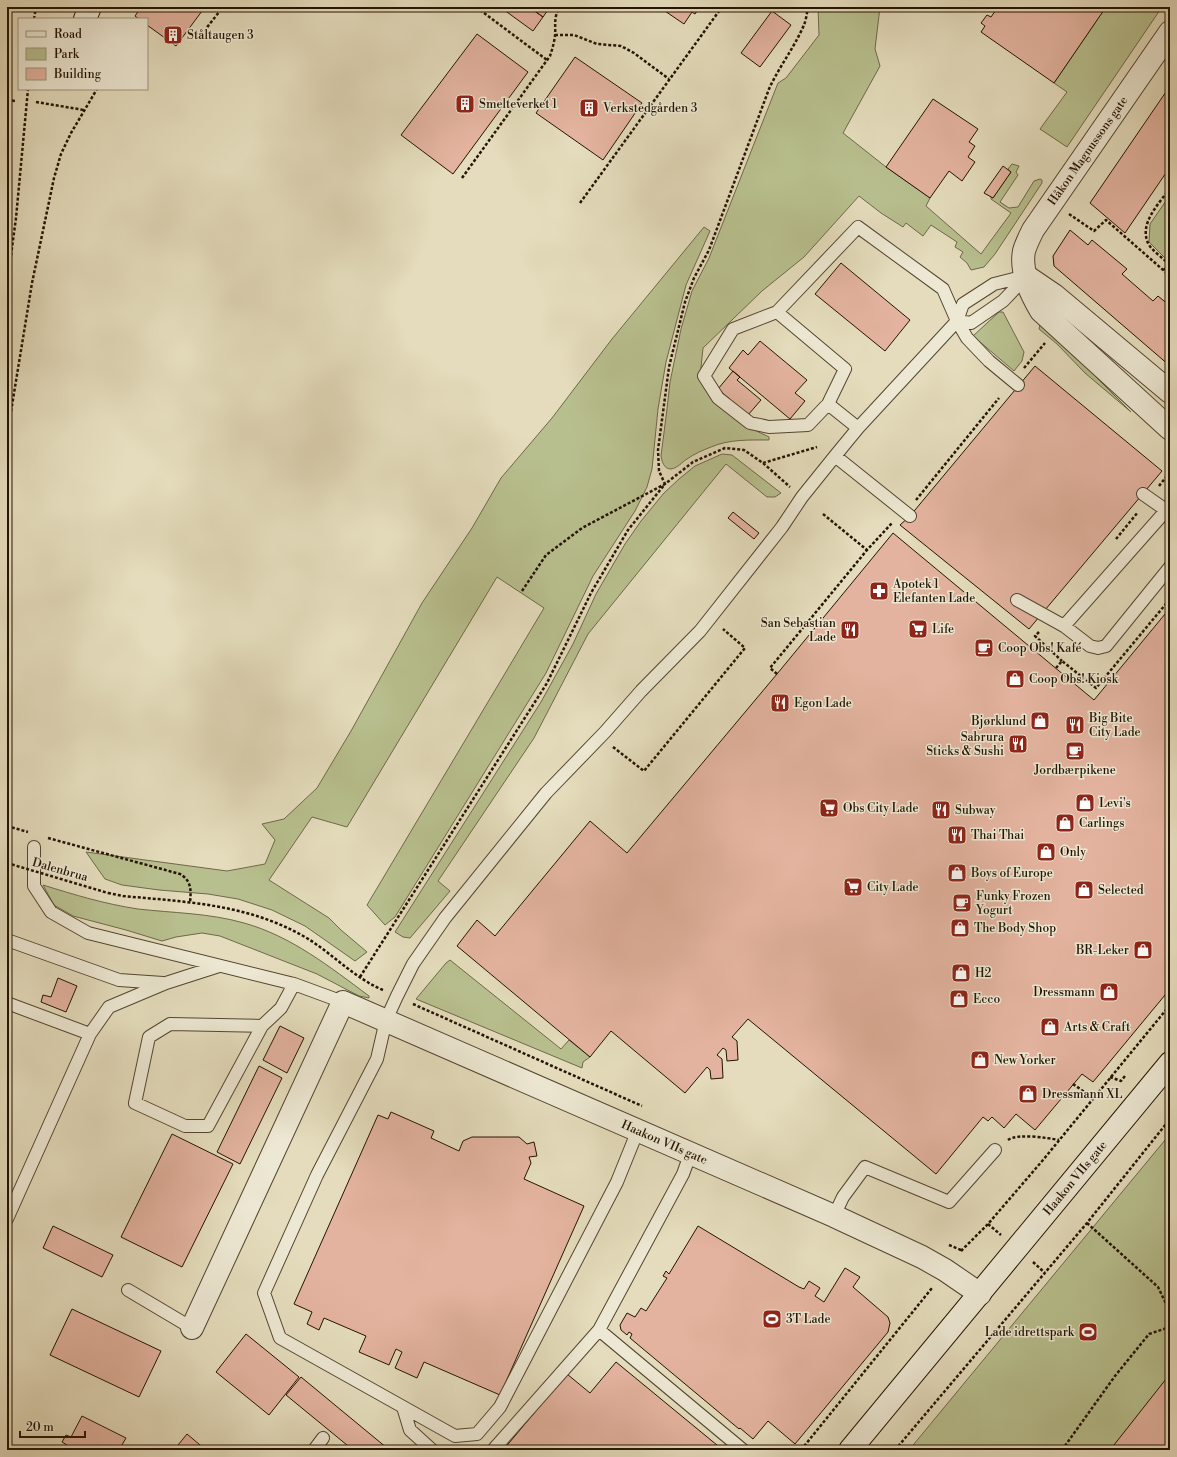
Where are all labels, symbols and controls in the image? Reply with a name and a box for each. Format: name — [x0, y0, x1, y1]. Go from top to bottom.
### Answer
legend — [18, 18, 148, 90]
building icon: Ståltaugen 3 — [162, 24, 184, 46]
text: Road — [54, 27, 82, 42]
place label: Ståltaugen 3 — [187, 28, 254, 43]
text: Park — [54, 47, 80, 62]
text: Building — [53, 67, 102, 82]
building icon: Smelteverket 1 — [454, 93, 476, 115]
street label: Håkon Magnussons gate — [1045, 94, 1131, 208]
place label: Smelteverket 1 — [479, 97, 558, 112]
building icon: Verkstedgården 3 — [578, 97, 600, 119]
place label: Verkstedgården 3 — [602, 101, 698, 116]
place label: Apotek 1 Elefanten Lade — [892, 577, 975, 606]
pharmacy icon: Apotek 1 Elefanten Lade — [868, 580, 890, 602]
place label: San Sebastian Lade — [761, 616, 836, 645]
supermarket icon: Life — [907, 618, 929, 640]
restaurant icon: San Sebastian Lade — [839, 619, 861, 641]
place label: Life — [932, 622, 954, 637]
cafe icon: Coop Obs! Kafé — [973, 637, 995, 659]
place label: Coop Obs! Kafé — [998, 641, 1082, 656]
shop icon: Coop Obs! Kiosk — [1004, 668, 1026, 690]
place label: Coop Obs! Kiosk — [1029, 672, 1119, 687]
restaurant icon: Egon Lade — [769, 692, 791, 714]
place label: Egon Lade — [794, 696, 852, 711]
shop icon: Bjørklund — [1029, 710, 1051, 732]
place label: Big Bite City Lade — [1088, 711, 1141, 740]
place label: Bjørklund — [970, 714, 1026, 729]
restaurant icon: Big Bite City Lade — [1064, 714, 1086, 736]
place label: Sabrura Sticks & Sushi — [926, 730, 1005, 759]
restaurant icon: Sabrura Sticks & Sushi — [1007, 733, 1029, 755]
cafe icon: Jordbærpikene — [1064, 740, 1086, 762]
place label: Jordbærpikene — [1033, 763, 1116, 778]
shop icon: Levi's — [1074, 792, 1096, 814]
place label: Levi's — [1099, 796, 1131, 811]
supermarket icon: Obs City Lade — [818, 797, 840, 819]
restaurant icon: Subway — [930, 799, 952, 821]
place label: Obs City Lade — [843, 801, 918, 816]
place label: Subway — [955, 803, 996, 818]
shop icon: Carlings — [1054, 812, 1076, 834]
place label: Carlings — [1079, 816, 1124, 831]
restaurant icon: Thai Thai — [946, 824, 968, 846]
place label: Thai Thai — [971, 828, 1024, 843]
shop icon: Only — [1035, 841, 1057, 863]
place label: Only — [1060, 845, 1086, 860]
street label: Dalenbrua — [30, 855, 91, 885]
shop icon: Boys of Europe — [946, 862, 968, 884]
place label: Boys of Europe — [970, 866, 1053, 881]
supermarket icon: City Lade — [842, 876, 864, 898]
shop icon: Selected — [1073, 879, 1095, 901]
place label: City Lade — [867, 880, 919, 895]
place label: Selected — [1098, 883, 1144, 898]
place label: Funky Frozen Yogurt — [975, 889, 1051, 918]
cafe icon: Funky Frozen Yogurt — [951, 892, 973, 914]
shop icon: The Body Shop — [949, 917, 971, 939]
place label: The Body Shop — [974, 921, 1056, 936]
shop icon: BR-Leker — [1132, 939, 1154, 961]
place label: BR-Leker — [1075, 943, 1129, 958]
shop icon: H2 — [950, 962, 972, 984]
place label: H2 — [975, 966, 992, 981]
shop icon: Dressmann — [1098, 981, 1120, 1003]
place label: Dressmann — [1033, 985, 1095, 1000]
shop icon: Ecco — [948, 988, 970, 1010]
place label: Ecco — [973, 992, 1000, 1007]
shop icon: Arts & Craft — [1039, 1016, 1061, 1038]
place label: Arts & Craft — [1063, 1020, 1131, 1035]
shop icon: New Yorker — [969, 1049, 991, 1071]
place label: New Yorker — [994, 1053, 1056, 1068]
shop icon: Dressmann XL — [1017, 1083, 1039, 1105]
place label: Dressmann XL — [1042, 1087, 1122, 1102]
street label: Haakon VIIs gate — [619, 1117, 710, 1167]
street label: Haakon VIIs gate — [1040, 1138, 1110, 1218]
sports icon: 3T Lade — [761, 1308, 783, 1330]
place label: 3T Lade — [786, 1312, 830, 1327]
sports icon: Lade idrettspark — [1077, 1321, 1099, 1343]
place label: Lade idrettspark — [985, 1325, 1075, 1340]
scale bar — [20, 1413, 85, 1439]
text: 20 m — [26, 1420, 54, 1435]

